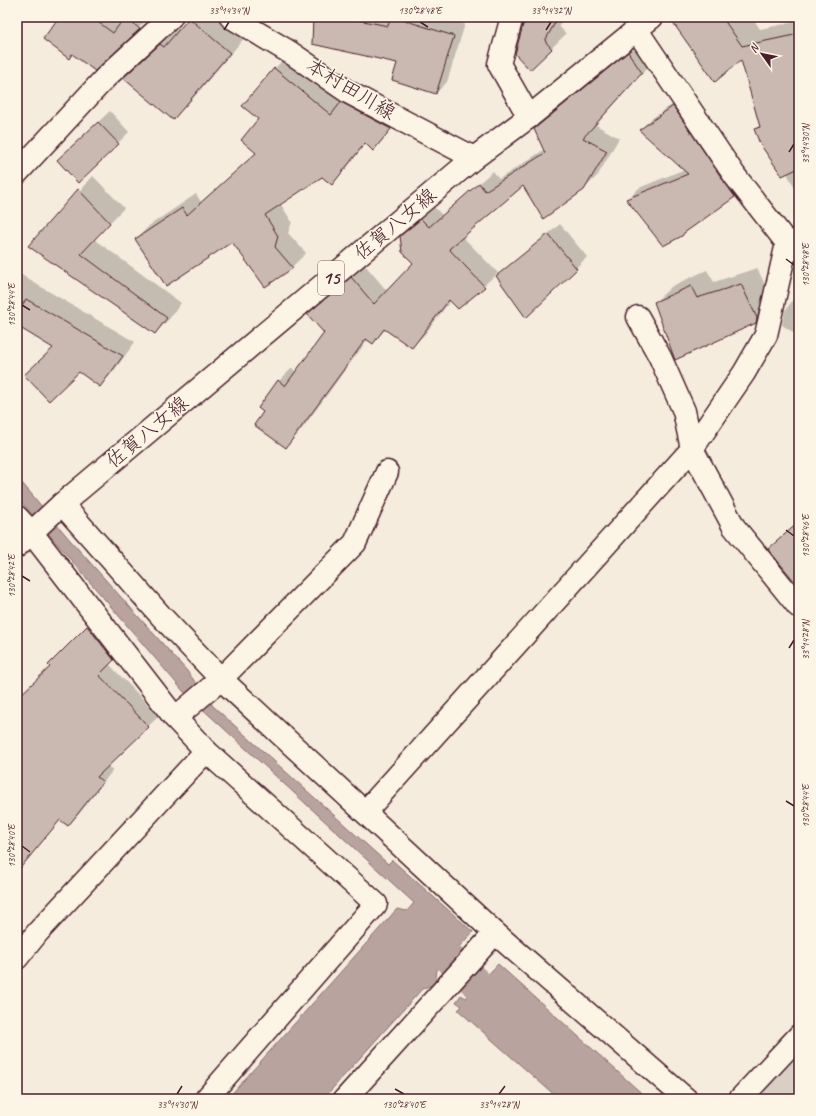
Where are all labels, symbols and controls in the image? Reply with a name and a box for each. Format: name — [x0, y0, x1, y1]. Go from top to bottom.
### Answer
text: 33°14'34"N — [209, 4, 251, 17]
text: 130°28'48"E — [398, 4, 443, 17]
text: 33°14'32"N — [531, 4, 573, 17]
north arrow — [742, 34, 782, 74]
text: N — [746, 40, 763, 55]
street label: 本村田川線 — [302, 53, 400, 125]
text: 33°14'30"N — [799, 122, 812, 164]
street label: 佐賀八女線 — [349, 182, 441, 266]
text: 130°28'48"E — [799, 242, 812, 287]
road number: 15 — [318, 261, 344, 295]
text: 130°28'44"E — [5, 282, 18, 327]
street label: 佐賀八女線 — [101, 390, 193, 474]
text: 130°28'46"E — [799, 513, 812, 558]
text: 130°28'42"E — [5, 553, 18, 598]
text: 33°14'28"N — [799, 618, 812, 660]
text: 130°28'44"E — [799, 783, 812, 828]
text: 130°28'40"E — [5, 823, 18, 868]
text: 33°14'30"N — [157, 1098, 199, 1111]
text: 130°28'40"E — [382, 1098, 427, 1111]
text: 33°14'28"N — [479, 1098, 521, 1111]

